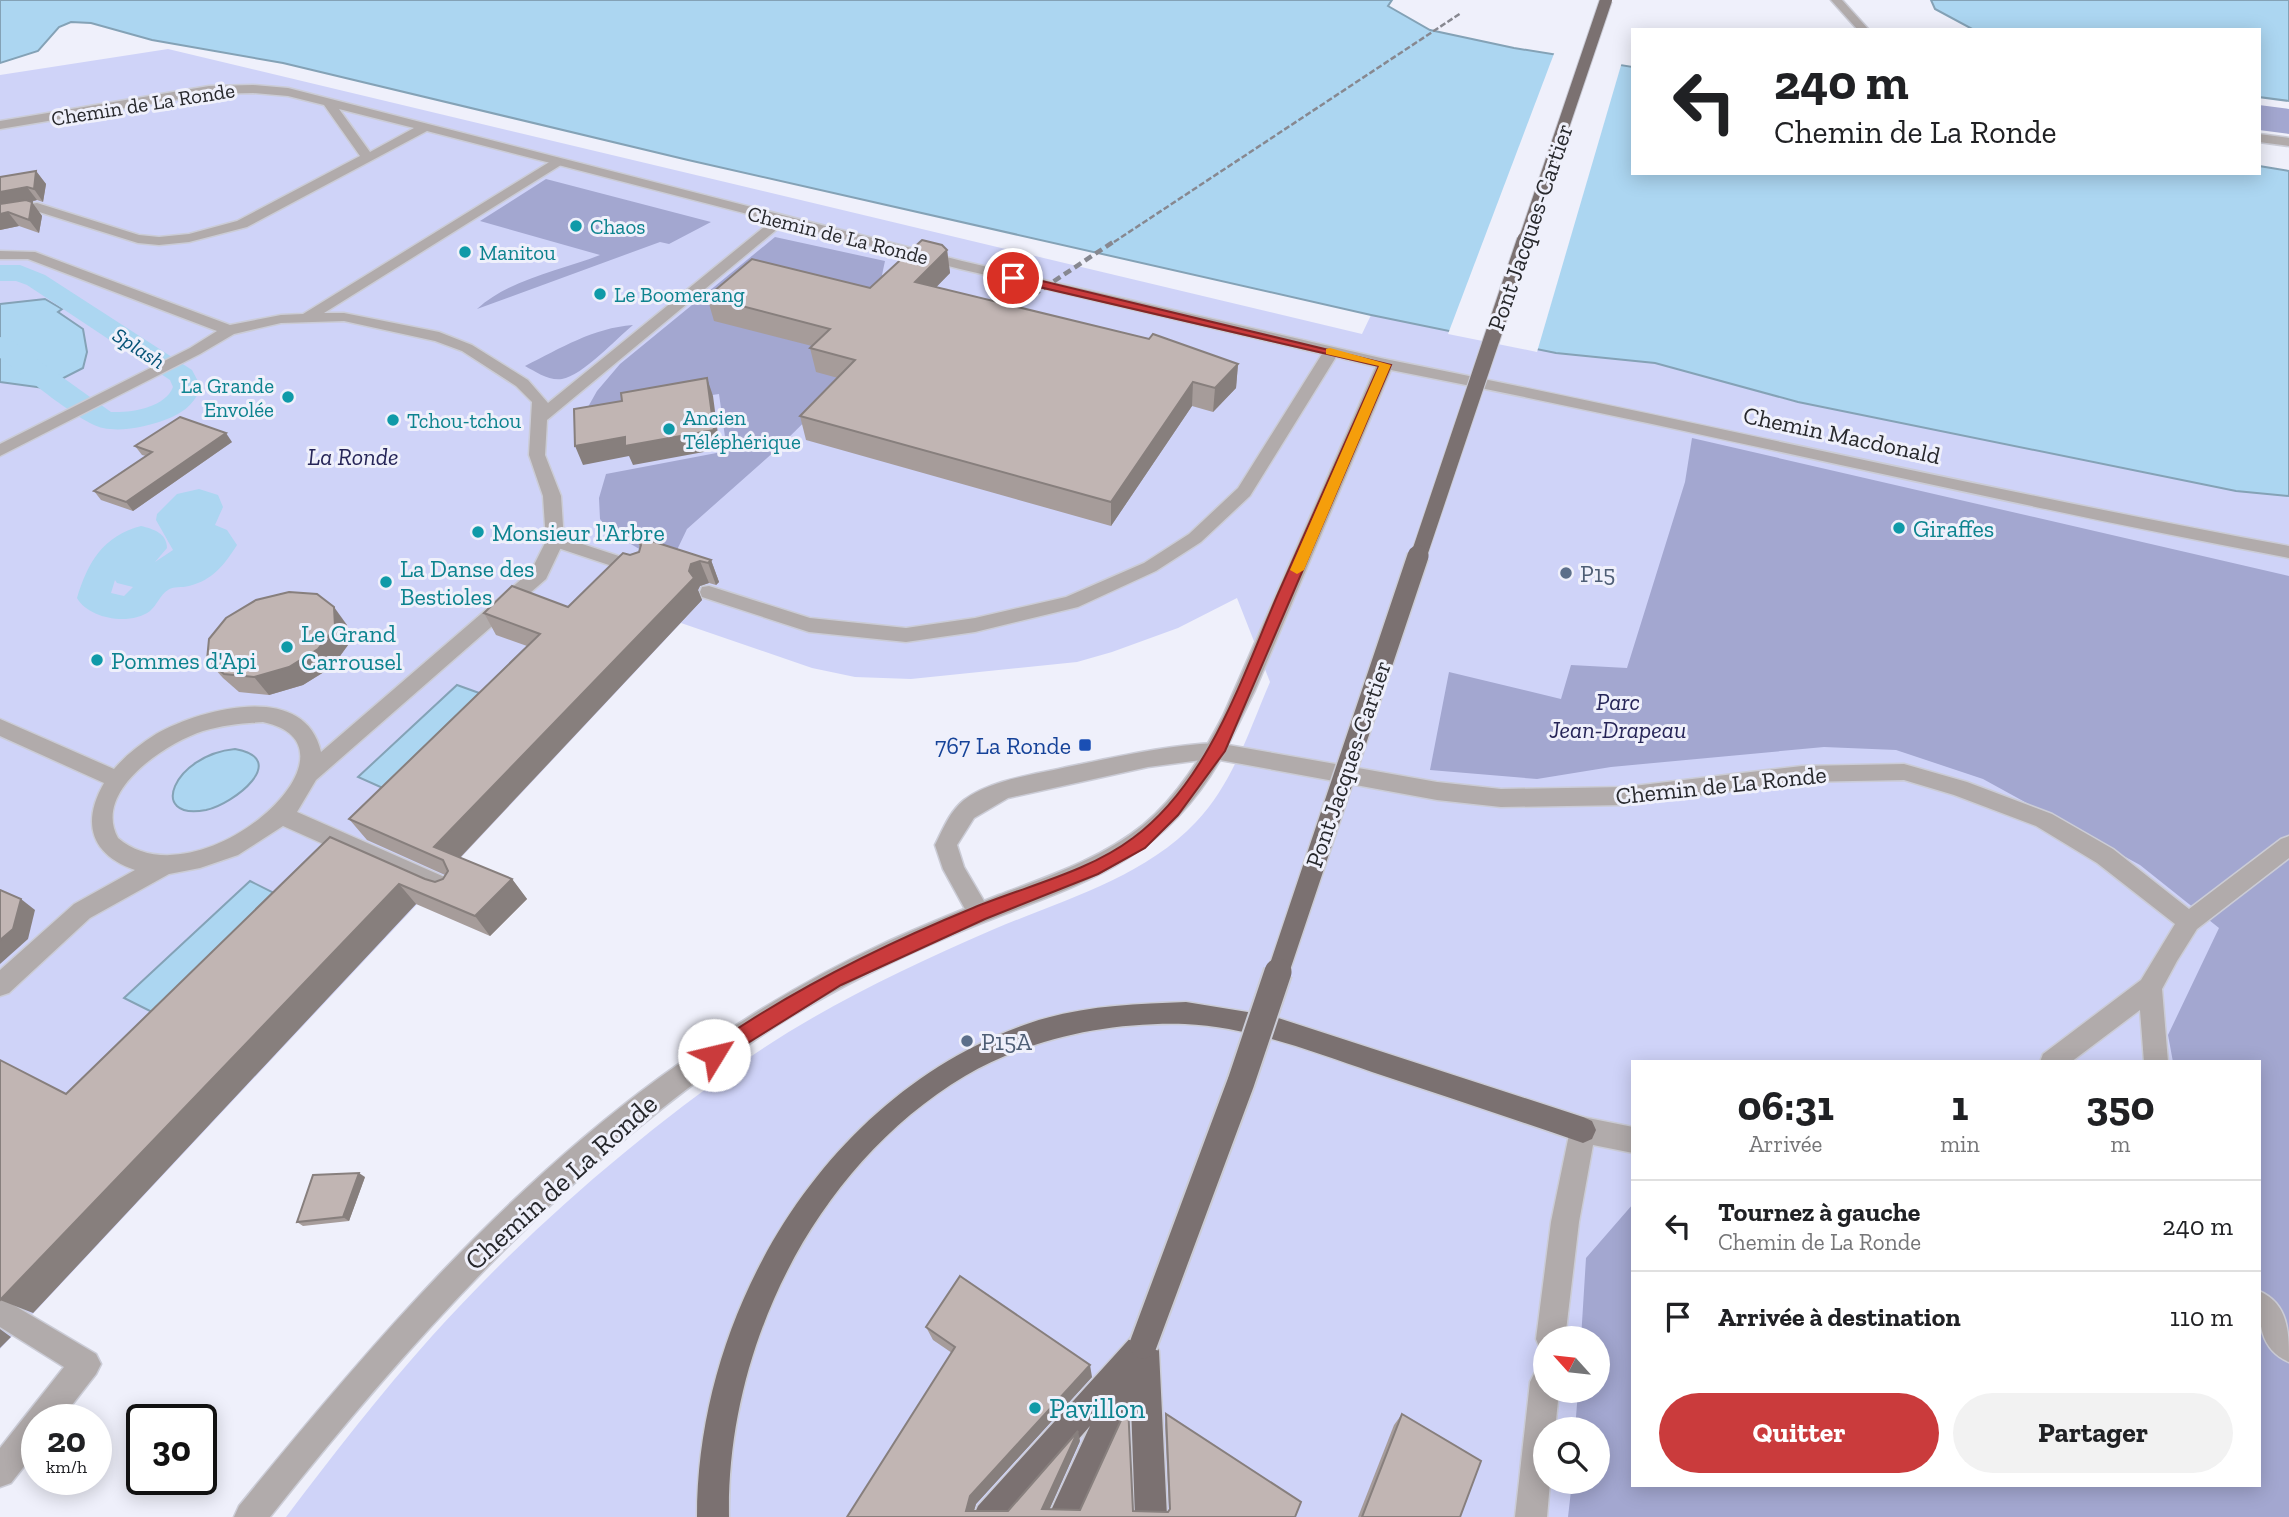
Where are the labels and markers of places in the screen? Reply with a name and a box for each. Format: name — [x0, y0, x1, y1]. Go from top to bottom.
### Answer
place label: Chaos — [590, 214, 645, 239]
marker: Chaos — [568, 218, 584, 234]
place label: Manitou — [479, 240, 556, 265]
marker: Manitou — [457, 244, 473, 260]
pin — [983, 248, 1043, 308]
place label: Le Boomerang — [614, 282, 745, 307]
marker: Le Boomerang — [592, 286, 608, 302]
place label: La Grande Envolée — [181, 373, 274, 422]
marker: La Grande Envolée — [280, 389, 296, 405]
place label: Ancien Téléphérique — [683, 405, 801, 454]
place label: Tchou-tchou — [407, 408, 521, 433]
marker: Tchou-tchou — [385, 412, 401, 428]
marker: Ancien Téléphérique — [661, 421, 677, 437]
place label: Giraffes — [1913, 514, 1994, 543]
place label: Monsieur l'Arbre — [492, 518, 665, 547]
marker: Giraffes — [1891, 520, 1907, 536]
marker: Monsieur l'Arbre — [470, 524, 486, 540]
place label: La Danse des Bestioles — [400, 554, 534, 611]
place label: P15 — [1580, 559, 1615, 588]
marker: P15 — [1558, 565, 1574, 581]
marker: La Danse des Bestioles — [378, 574, 394, 590]
place label: Le Grand Carrousel — [301, 619, 402, 676]
marker: Le Grand Carrousel — [279, 639, 295, 655]
place label: Pommes d'Api — [111, 646, 257, 675]
marker: Pommes d'Api — [89, 652, 105, 668]
place label: 767 La Ronde — [935, 731, 1071, 760]
marker: 767 La Ronde — [1077, 737, 1093, 753]
place label: P15A — [981, 1027, 1032, 1056]
marker: P15A — [959, 1033, 975, 1049]
place label: Pavillon — [1049, 1392, 1145, 1425]
marker: Pavillon — [1027, 1400, 1043, 1416]

